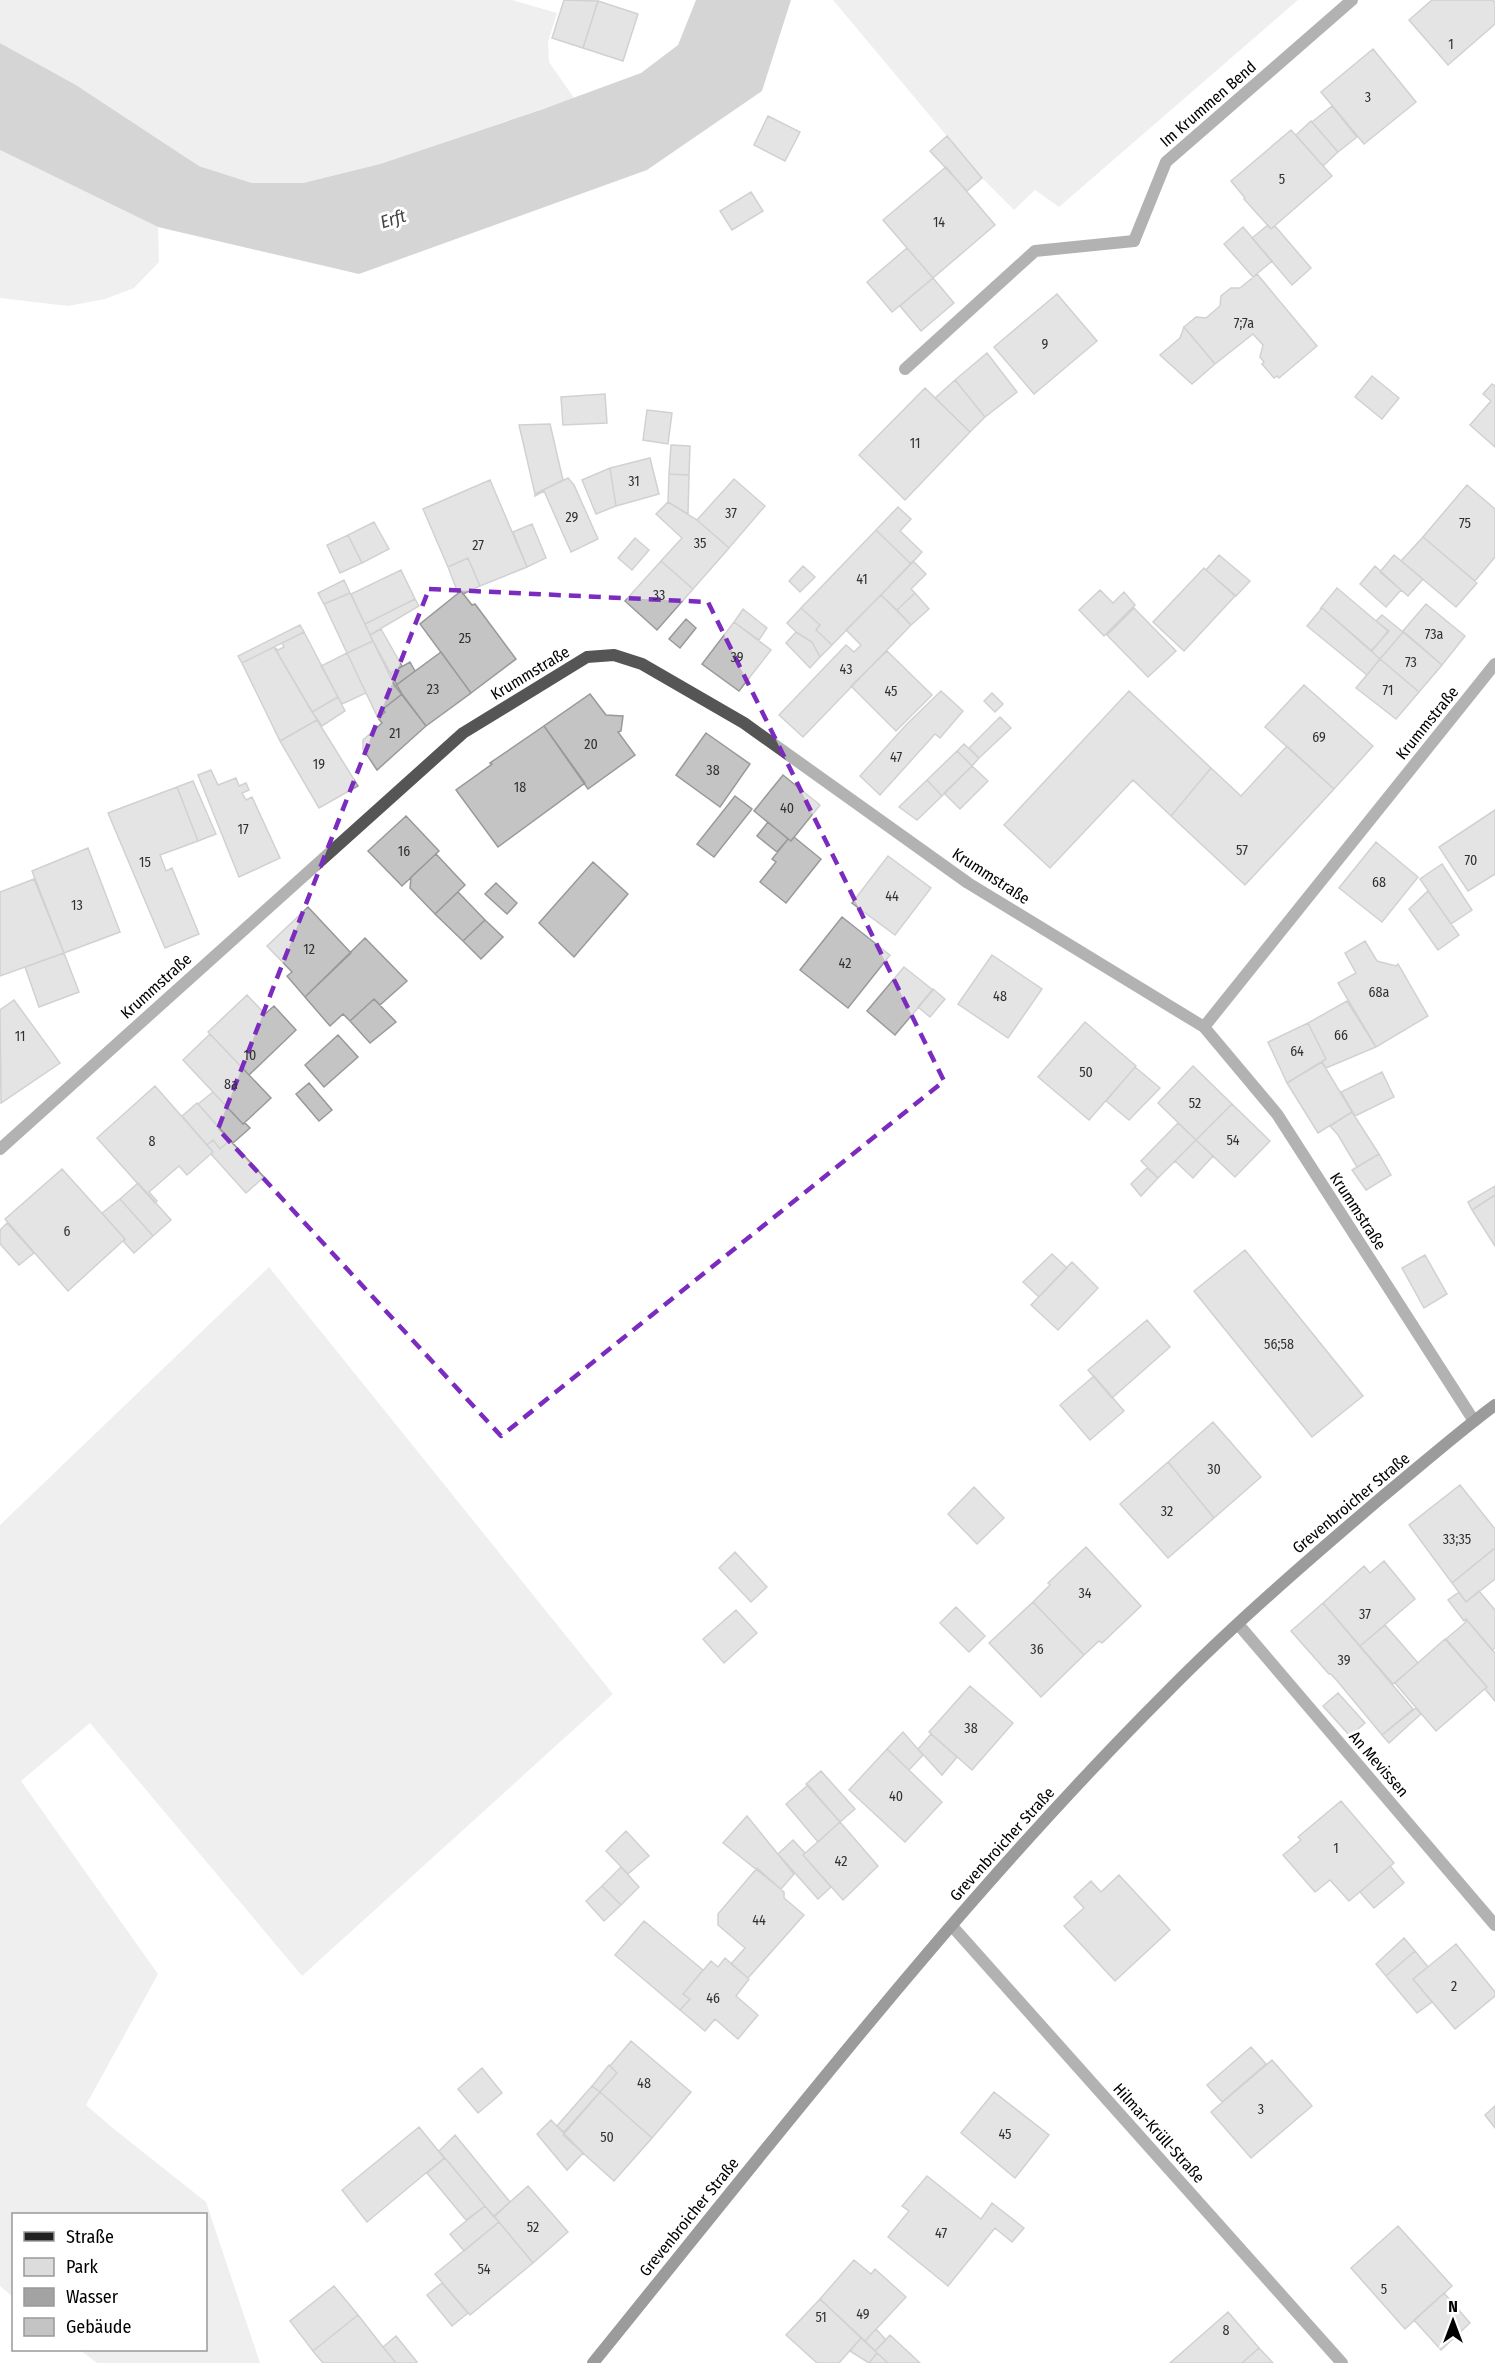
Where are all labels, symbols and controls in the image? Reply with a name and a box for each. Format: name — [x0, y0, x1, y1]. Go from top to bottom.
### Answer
house number: 1 — [1448, 36, 1454, 53]
street label: Im Krummen Bend — [1156, 57, 1260, 151]
house number: 3 — [1365, 89, 1371, 106]
house number: 5 — [1279, 171, 1285, 188]
water label: Erft — [377, 205, 409, 233]
house number: 14 — [933, 214, 945, 231]
house number: 7;7a — [1234, 315, 1254, 332]
house number: 9 — [1042, 336, 1049, 353]
house number: 11 — [910, 435, 920, 452]
house number: 31 — [628, 473, 640, 490]
house number: 37 — [725, 505, 737, 522]
house number: 29 — [566, 509, 579, 526]
house number: 75 — [1459, 515, 1471, 532]
house number: 35 — [694, 535, 706, 552]
house number: 27 — [472, 537, 484, 554]
house number: 41 — [856, 571, 868, 588]
house number: 33 — [653, 587, 665, 604]
house number: 73a — [1425, 626, 1444, 643]
house number: 25 — [459, 630, 471, 647]
street label: Krummstraße — [487, 642, 573, 704]
house number: 39 — [731, 649, 744, 666]
house number: 73 — [1405, 654, 1417, 671]
house number: 43 — [840, 661, 852, 678]
house number: 23 — [427, 681, 439, 698]
house number: 71 — [1383, 682, 1393, 699]
house number: 45 — [884, 683, 898, 700]
street label: Krummstraße — [1392, 683, 1462, 763]
house number: 21 — [389, 725, 401, 742]
house number: 69 — [1312, 729, 1326, 746]
house number: 20 — [584, 736, 598, 753]
house number: 47 — [890, 749, 902, 766]
house number: 19 — [313, 756, 325, 773]
house number: 38 — [706, 762, 720, 779]
house number: 18 — [514, 779, 526, 796]
house number: 40 — [780, 800, 794, 817]
house number: 17 — [237, 821, 249, 838]
house number: 57 — [1236, 842, 1248, 859]
house number: 16 — [398, 843, 410, 860]
street label: Krummstraße — [949, 844, 1033, 908]
house number: 70 — [1465, 852, 1477, 869]
house number: 15 — [139, 854, 151, 871]
house number: 68 — [1372, 874, 1386, 891]
house number: 44 — [885, 888, 899, 905]
house number: 13 — [71, 897, 83, 914]
house number: 12 — [303, 941, 315, 958]
street label: Krummstraße — [117, 949, 195, 1023]
house number: 42 — [839, 955, 851, 972]
house number: 68a — [1369, 984, 1390, 1001]
house number: 48 — [993, 988, 1007, 1005]
house number: 66 — [1334, 1027, 1348, 1044]
house number: 11 — [15, 1028, 25, 1045]
house number: 64 — [1290, 1043, 1304, 1060]
house number: 10 — [244, 1047, 256, 1064]
house number: 50 — [1079, 1064, 1093, 1081]
house number: 8a — [224, 1076, 238, 1093]
house number: 52 — [1189, 1095, 1201, 1112]
house number: 54 — [1226, 1132, 1240, 1149]
house number: 8 — [149, 1133, 156, 1150]
street label: Krummstraße — [1326, 1169, 1390, 1253]
house number: 6 — [64, 1223, 71, 1240]
house number: 56;58 — [1264, 1336, 1294, 1353]
street label: Grevenbroicher Straße — [1289, 1449, 1413, 1557]
house number: 30 — [1207, 1461, 1221, 1478]
house number: 32 — [1161, 1503, 1173, 1520]
house number: 33;35 — [1443, 1531, 1471, 1548]
house number: 34 — [1078, 1585, 1092, 1602]
house number: 37 — [1359, 1606, 1371, 1623]
house number: 36 — [1030, 1641, 1044, 1658]
house number: 39 — [1338, 1652, 1351, 1669]
house number: 38 — [964, 1720, 978, 1737]
street label: An Mevissen — [1345, 1727, 1413, 1801]
street label: Grevenbroicher Straße — [946, 1783, 1058, 1905]
house number: 40 — [889, 1788, 903, 1805]
house number: 1 — [1333, 1840, 1339, 1857]
house number: 42 — [835, 1853, 847, 1870]
house number: 44 — [752, 1912, 766, 1929]
house number: 2 — [1451, 1978, 1457, 1995]
house number: 46 — [706, 1990, 720, 2007]
house number: 48 — [637, 2075, 651, 2092]
street label: Hilmar-Krüll-Straße — [1109, 2079, 1209, 2187]
house number: 3 — [1258, 2101, 1264, 2118]
house number: 45 — [998, 2126, 1012, 2143]
house number: 50 — [600, 2129, 614, 2146]
street label: Grevenbroicher Straße — [635, 2154, 743, 2280]
legend — [12, 2213, 207, 2351]
house number: 52 — [527, 2219, 539, 2236]
house number: 47 — [935, 2225, 947, 2242]
text: Straße — [66, 2226, 114, 2248]
text: Park — [66, 2256, 99, 2278]
house number: 54 — [477, 2261, 491, 2278]
house number: 5 — [1381, 2281, 1387, 2298]
text: Wasser — [66, 2286, 119, 2308]
north arrow — [1423, 2291, 1483, 2351]
text: N — [1448, 2297, 1458, 2316]
house number: 49 — [856, 2306, 870, 2323]
house number: 51 — [815, 2309, 827, 2326]
text: Gebäude — [66, 2316, 132, 2338]
house number: 8 — [1223, 2322, 1230, 2339]

